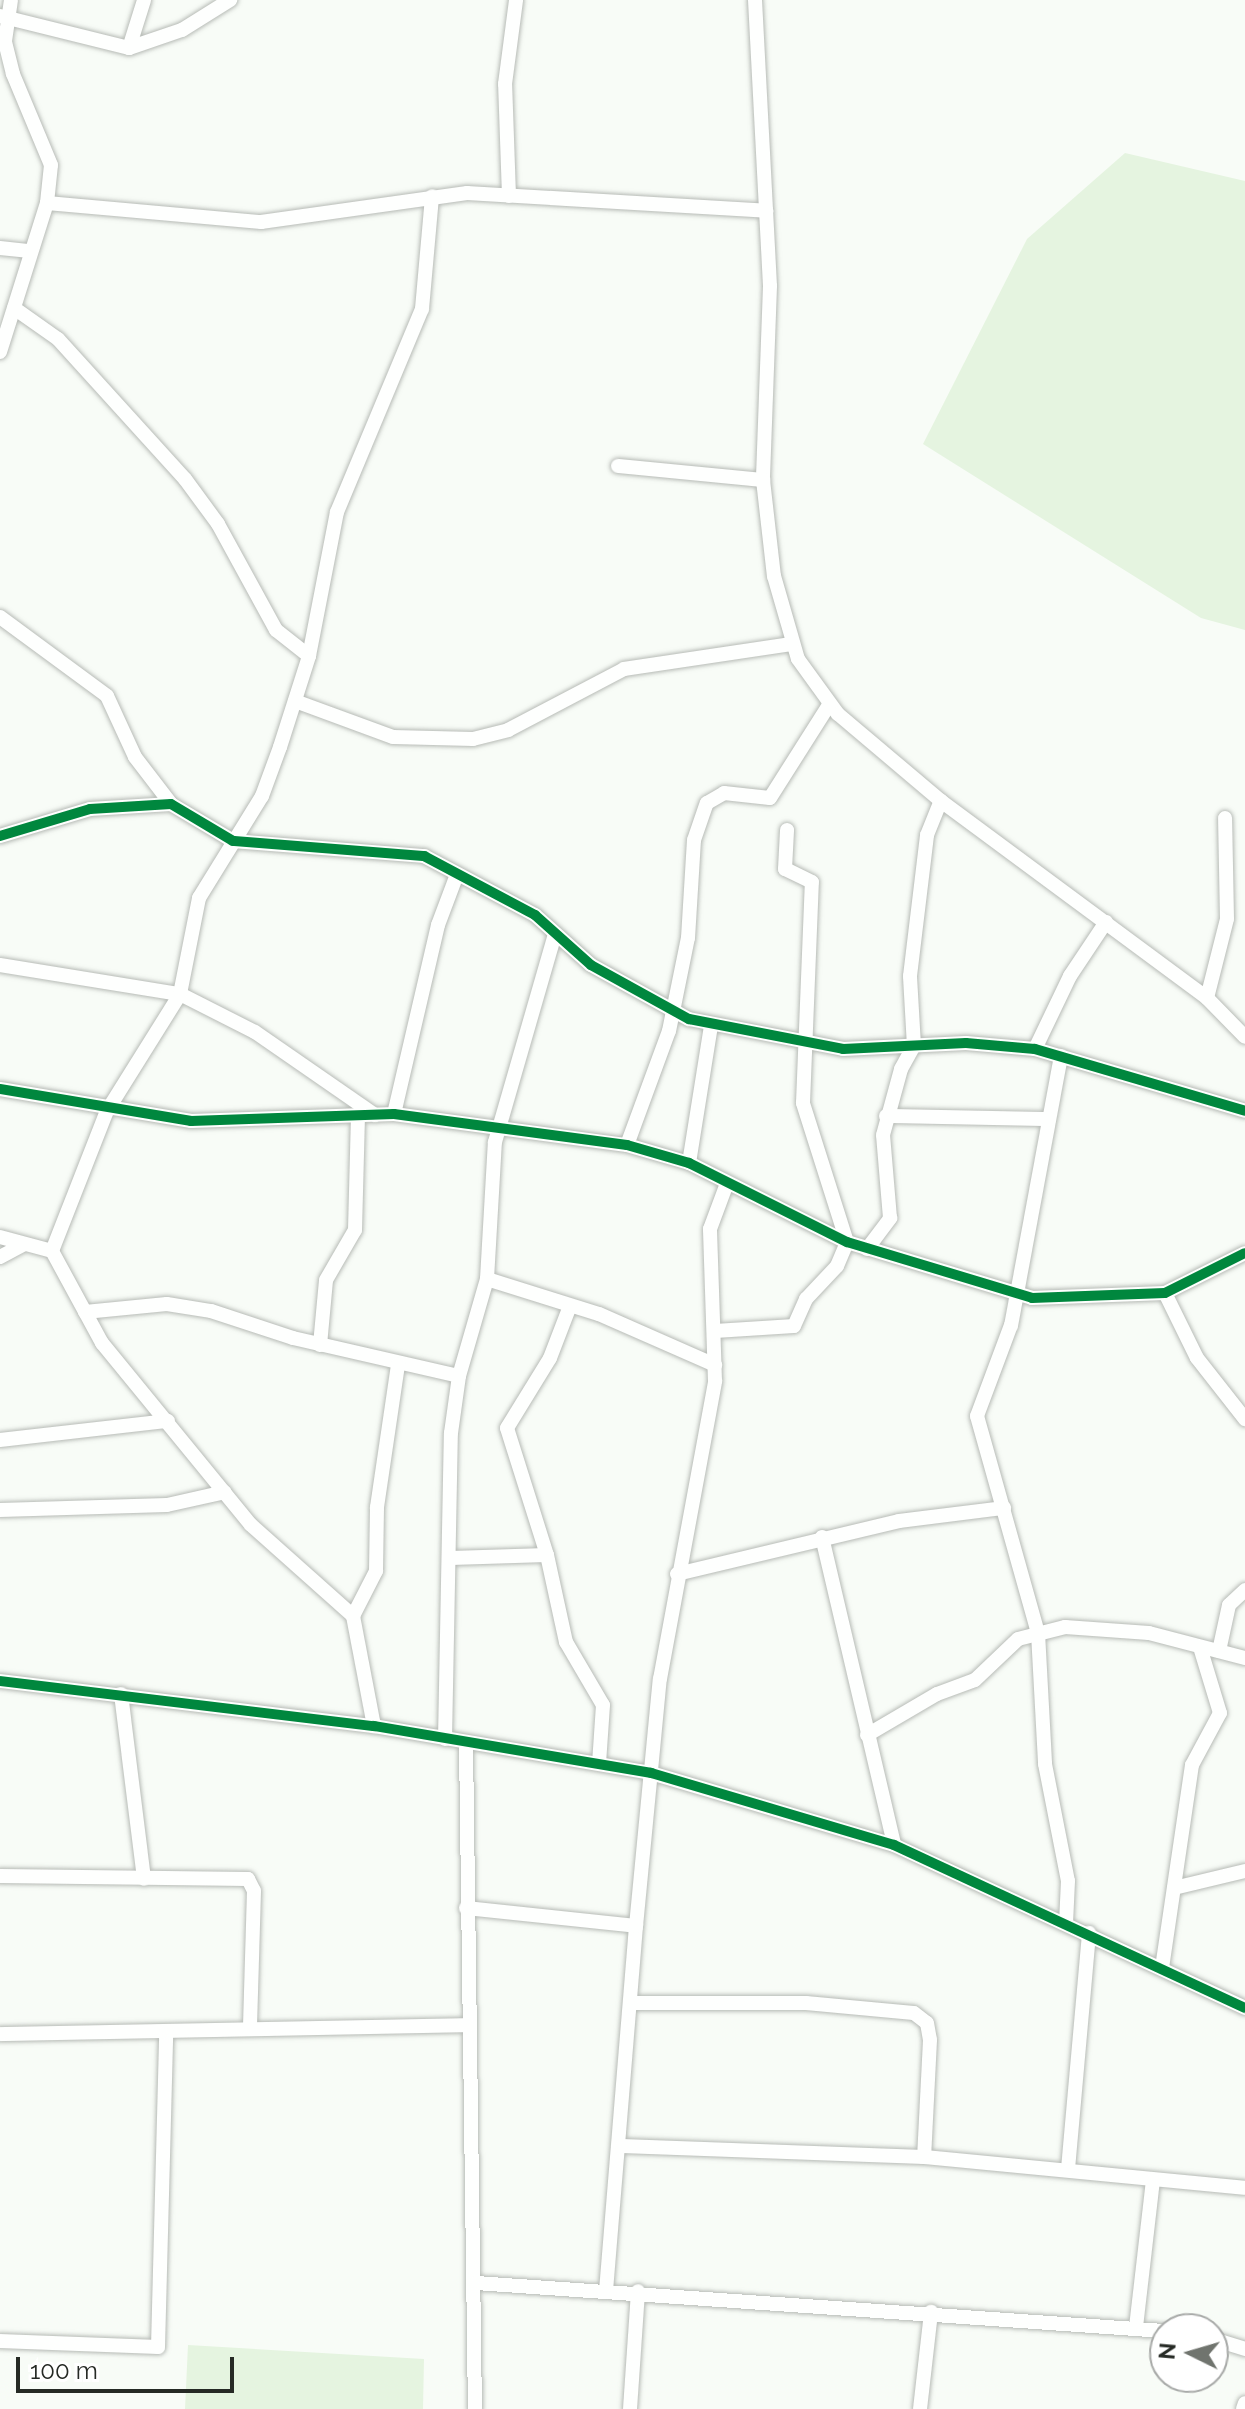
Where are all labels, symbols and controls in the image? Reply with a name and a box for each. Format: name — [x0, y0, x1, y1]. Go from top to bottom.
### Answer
north arrow — [1149, 2313, 1229, 2393]
scale bar — [20, 2341, 238, 2391]
text: N — [1153, 2342, 1181, 2361]
text: 100 m — [30, 2356, 98, 2385]

